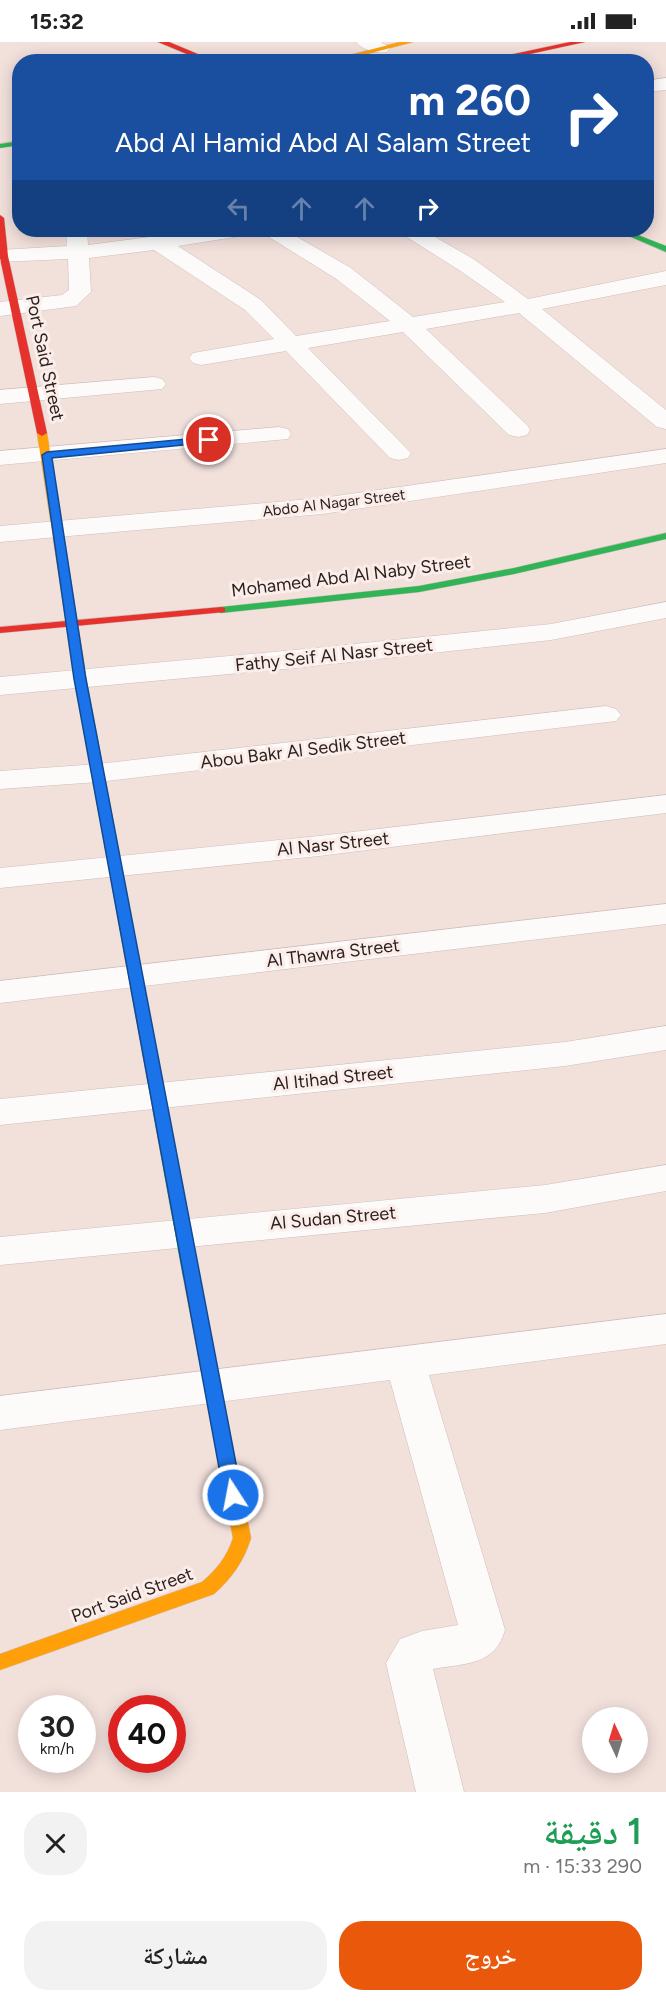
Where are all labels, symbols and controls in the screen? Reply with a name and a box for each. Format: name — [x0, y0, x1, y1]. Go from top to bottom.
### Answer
text: 15:32 — [30, 8, 84, 35]
text: 260 m — [408, 75, 531, 126]
icon: right — [552, 78, 630, 156]
text: Abd Al Hamid Abd Al Salam Street — [115, 126, 531, 159]
icon: left — [222, 192, 255, 225]
icon: ahead — [285, 192, 318, 225]
icon: ahead — [348, 192, 381, 225]
icon: right — [411, 192, 444, 225]
street label: Port Said Street — [21, 293, 69, 423]
pin — [183, 414, 234, 465]
icon: arrive — [192, 423, 225, 456]
street label: Abdo Al Nagar Street — [262, 485, 407, 521]
street label: Mohamed Abd Al Naby Street — [230, 550, 472, 602]
street label: Fathy Seif Al Nasr Street — [234, 634, 434, 676]
street label: Abou Bakr Al Sedik Street — [199, 726, 407, 774]
street label: Al Nasr Street — [276, 827, 391, 861]
street label: Al Thawra Street — [265, 934, 401, 972]
street label: Al Itihad Street — [272, 1061, 395, 1095]
street label: Al Sudan Street — [269, 1202, 397, 1234]
position arrow — [201, 1463, 265, 1527]
street label: Port Said Street — [68, 1563, 196, 1627]
speed limit sign: 40 — [108, 1695, 186, 1773]
north arrow — [582, 1707, 648, 1773]
map controls — [582, 1707, 648, 1773]
text: 30 — [39, 1708, 75, 1745]
text: km/h — [40, 1740, 74, 1758]
text: 1 دقيقة — [543, 1810, 642, 1853]
button: close — [24, 1812, 87, 1875]
text: 290 m · 15:33 — [523, 1854, 642, 1878]
button: مشاركة — [24, 1921, 327, 1990]
button: خروج — [339, 1921, 642, 1990]

